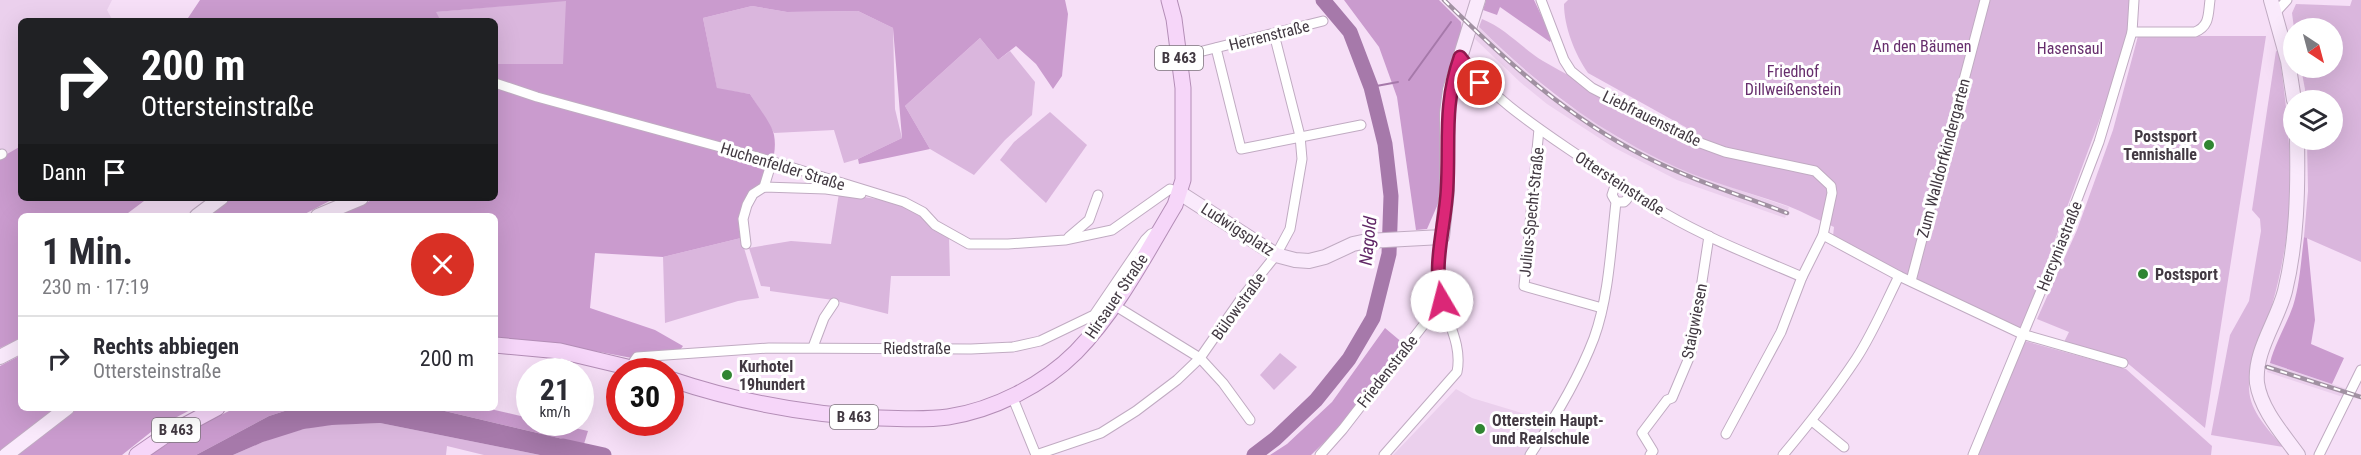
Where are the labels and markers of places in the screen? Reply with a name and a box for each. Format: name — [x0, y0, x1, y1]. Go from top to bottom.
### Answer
pin — [1454, 57, 1505, 108]
place label: Postsport Tennishalle — [2123, 127, 2197, 164]
marker: Postsport Tennishalle — [2202, 138, 2216, 152]
place label: Postsport — [2155, 265, 2218, 284]
marker: Postsport — [2136, 267, 2150, 281]
place label: Kurhotel 19hundert — [739, 357, 805, 394]
marker: Kurhotel 19hundert — [720, 368, 734, 382]
place label: Otterstein Haupt- und Realschule — [1492, 411, 1604, 448]
marker: Otterstein Haupt- und Realschule — [1473, 422, 1487, 436]

